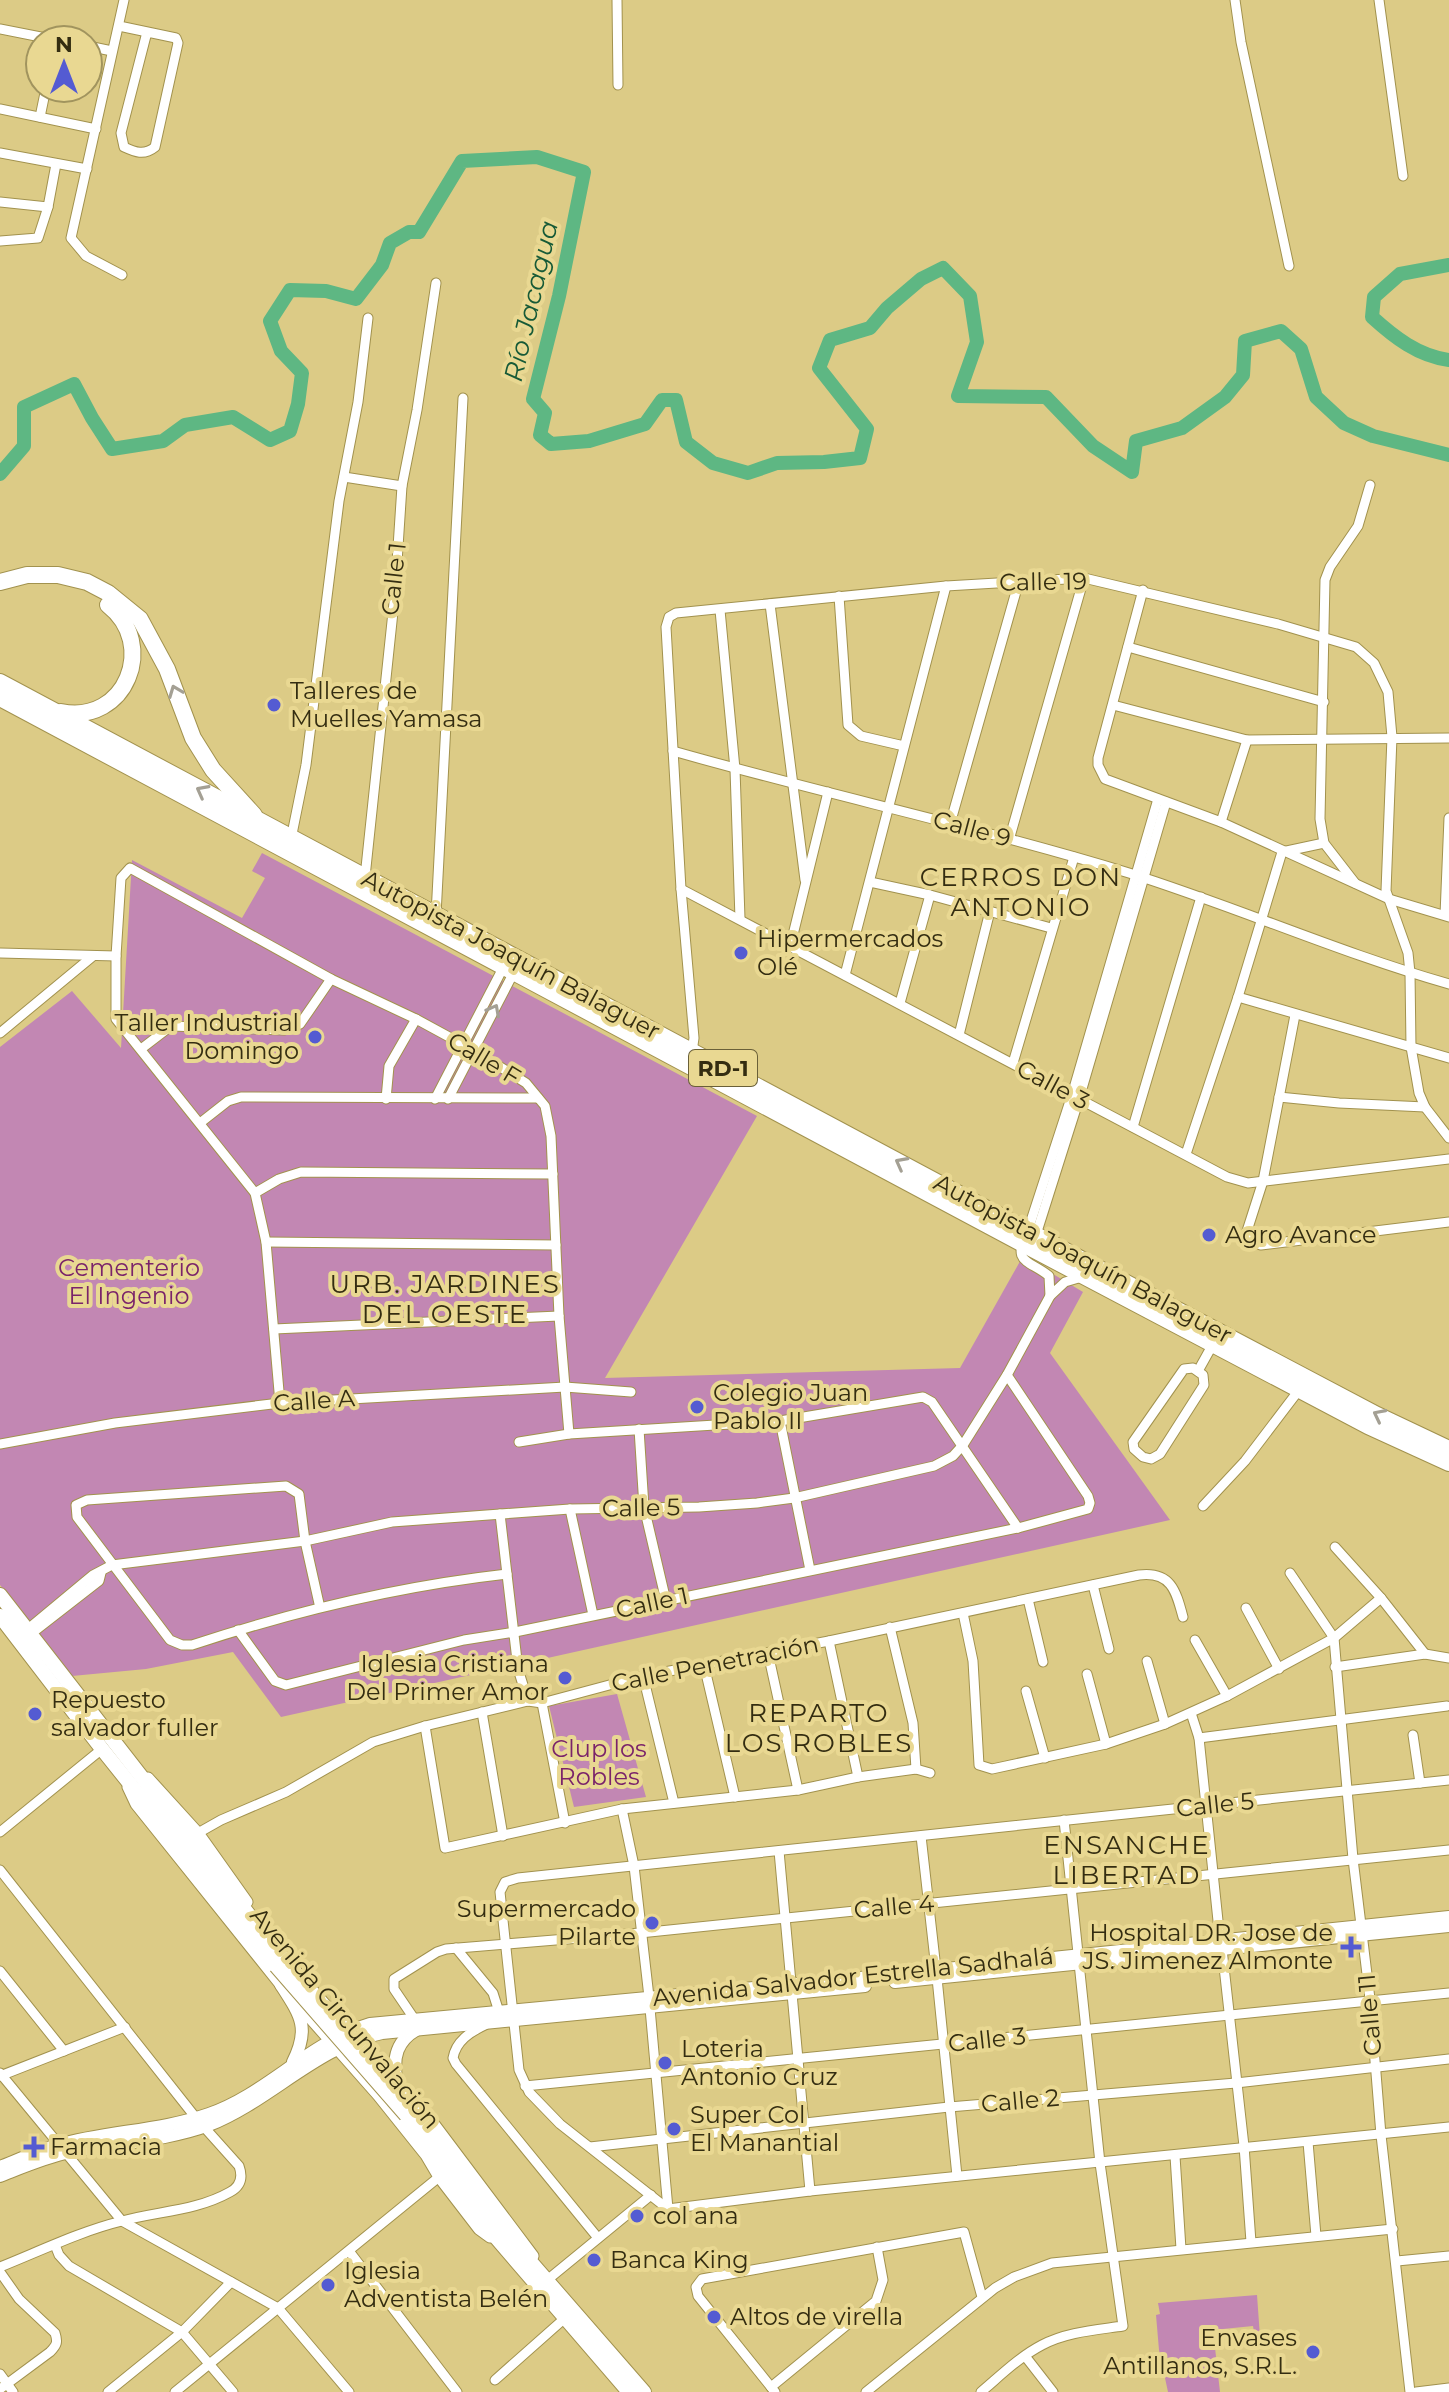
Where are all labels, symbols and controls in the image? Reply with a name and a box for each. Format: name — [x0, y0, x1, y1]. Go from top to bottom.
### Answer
north arrow — [24, 24, 104, 104]
text: N — [55, 31, 73, 58]
water label: Río Jacagua — [497, 217, 565, 385]
street label: Calle 1 — [375, 541, 412, 617]
street label: Calle 19 — [999, 566, 1087, 597]
place label: Talleres de Muelles Yamasa — [290, 676, 482, 733]
one-way arrow — [168, 685, 185, 699]
marker: Talleres de Muelles Yamasa — [265, 696, 283, 714]
one-way arrow — [196, 785, 211, 801]
street label: Calle 9 — [930, 804, 1014, 853]
district label: CERROS DON ANTONIO — [920, 861, 1122, 923]
street label: Autopista Joaquín Balaguer — [357, 863, 665, 1046]
place label: Hipermercados Olé — [757, 924, 943, 981]
marker: Hipermercados Olé — [732, 944, 750, 962]
one-way arrow — [484, 1004, 499, 1019]
place label: Taller Industrial Domingo — [115, 1008, 299, 1065]
street label: Calle F — [443, 1026, 526, 1092]
marker: Taller Industrial Domingo — [306, 1028, 324, 1046]
road number: RD-1 — [689, 1050, 757, 1086]
street label: Calle 3 — [1012, 1053, 1095, 1116]
one-way arrow — [895, 1157, 910, 1172]
street label: Autopista Joaquín Balaguer — [929, 1167, 1237, 1350]
place label: Agro Avance — [1225, 1220, 1376, 1249]
marker: Agro Avance — [1200, 1226, 1218, 1244]
park label: Cementerio El Ingenio — [58, 1253, 200, 1310]
district label: URB. JARDINES DEL OESTE — [329, 1268, 561, 1330]
place label: Colegio Juan Pablo II — [713, 1378, 868, 1435]
street label: Calle A — [272, 1383, 357, 1418]
marker: Colegio Juan Pablo II — [688, 1398, 706, 1416]
one-way arrow — [1372, 1410, 1387, 1425]
street label: Calle 5 — [602, 1492, 680, 1523]
street label: Calle 1 — [613, 1581, 691, 1624]
street label: Calle Penetración — [609, 1629, 821, 1698]
place label: Iglesia Cristiana Del Primer Amor — [346, 1649, 549, 1706]
marker: Iglesia Cristiana Del Primer Amor — [556, 1669, 574, 1687]
place label: Repuesto salvador fuller — [51, 1685, 219, 1742]
district label: REPARTO LOS ROBLES — [725, 1697, 913, 1759]
marker: Repuesto salvador fuller — [26, 1705, 44, 1723]
park label: Clup los Robles — [551, 1734, 647, 1791]
street label: Calle 5 — [1175, 1786, 1255, 1823]
district label: ENSANCHE LIBERTAD — [1043, 1829, 1211, 1891]
street label: Calle 4 — [853, 1889, 935, 1924]
place label: Supermercado Pilarte — [457, 1894, 636, 1951]
street label: Avenida Circunvalación — [244, 1901, 446, 2134]
marker: Supermercado Pilarte — [643, 1914, 661, 1932]
place label: Hospital DR. Jose de JS. Jimenez Almonte — [1082, 1918, 1333, 1975]
marker: Hospital DR. Jose de JS. Jimenez Almonte — [1340, 1936, 1362, 1958]
street label: Avenida Salvador Estrella Sadhalá — [651, 1941, 1055, 2012]
street label: Calle 11 — [1351, 1973, 1388, 2057]
street label: Calle 3 — [947, 2021, 1027, 2058]
place label: Loteria Antonio Cruz — [681, 2034, 838, 2091]
marker: Loteria Antonio Cruz — [656, 2054, 674, 2072]
street label: Calle 2 — [980, 2083, 1060, 2118]
place label: Super Col El Manantial — [690, 2100, 839, 2157]
marker: Super Col El Manantial — [665, 2120, 683, 2138]
place label: Farmacia — [50, 2132, 162, 2161]
marker: Farmacia — [25, 2138, 43, 2156]
place label: col ana — [653, 2201, 739, 2230]
marker: col ana — [628, 2207, 646, 2225]
place label: Banca King — [610, 2245, 749, 2274]
marker: Banca King — [585, 2251, 603, 2269]
place label: Iglesia Adventista Belén — [344, 2256, 548, 2313]
marker: Iglesia Adventista Belén — [319, 2276, 337, 2294]
place label: Altos de virella — [730, 2302, 903, 2331]
marker: Altos de virella — [705, 2308, 723, 2326]
place label: Envases Antillanos, S.R.L. — [1103, 2323, 1297, 2380]
marker: Envases Antillanos, S.R.L. — [1304, 2343, 1322, 2361]

